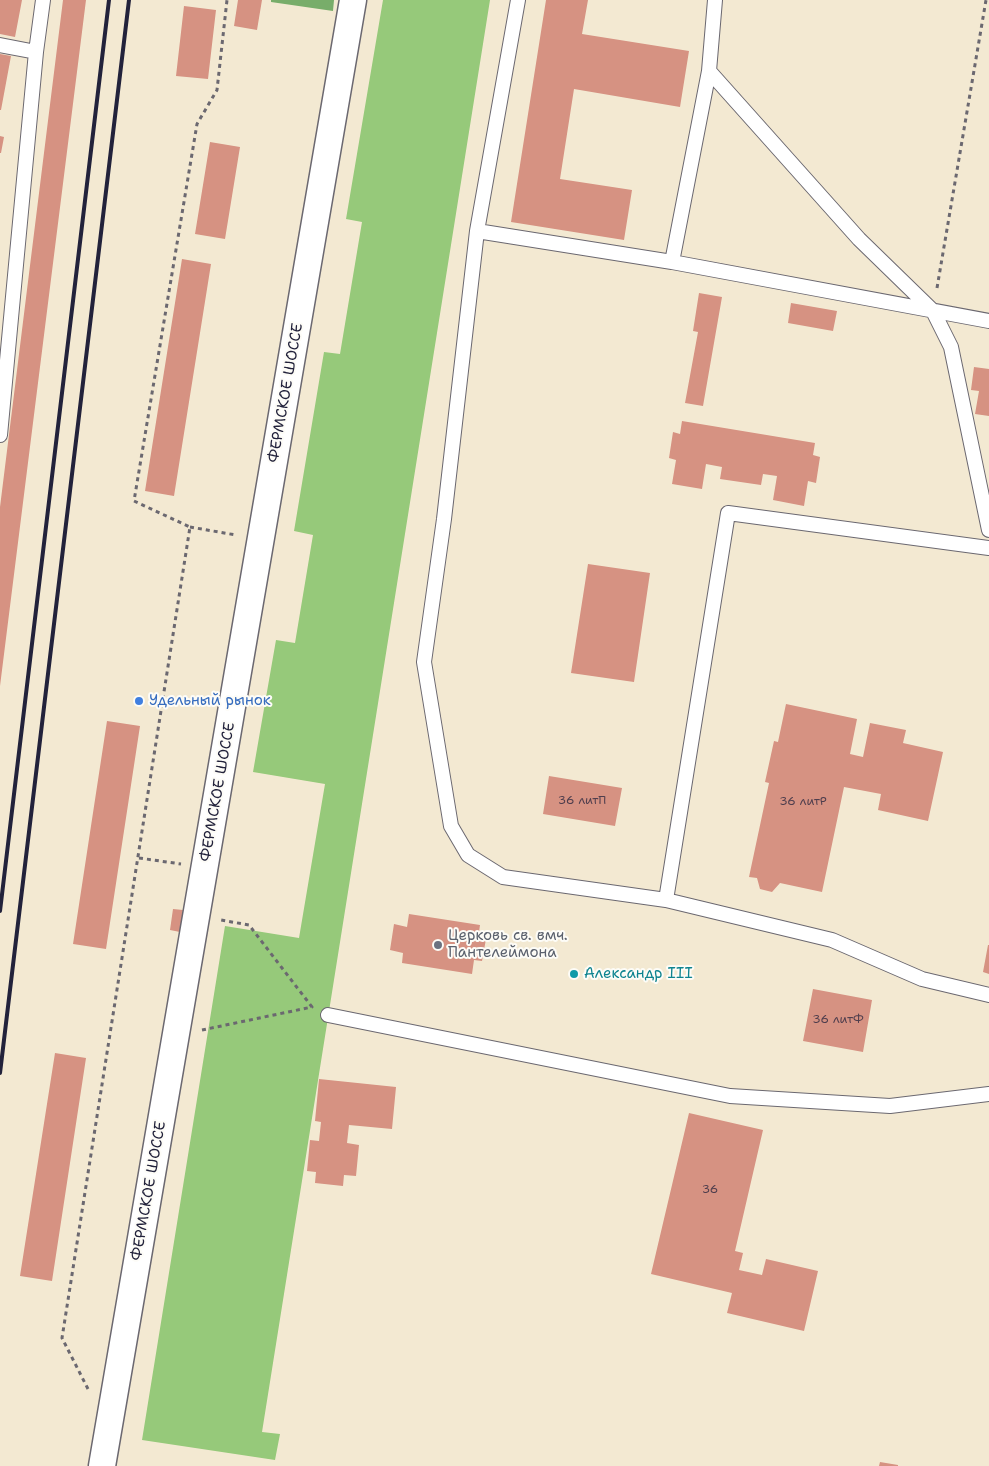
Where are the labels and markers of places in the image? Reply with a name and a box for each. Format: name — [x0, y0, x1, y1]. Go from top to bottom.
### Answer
place label: Удельный рынок — [149, 692, 271, 710]
marker: Удельный рынок — [133, 695, 145, 707]
place label: Церковь св. вмч. Пантелеймона — [448, 927, 568, 962]
marker: Церковь св. вмч. Пантелеймона — [432, 939, 444, 951]
place label: Александр III — [584, 965, 693, 983]
marker: Александр III — [568, 968, 580, 980]

